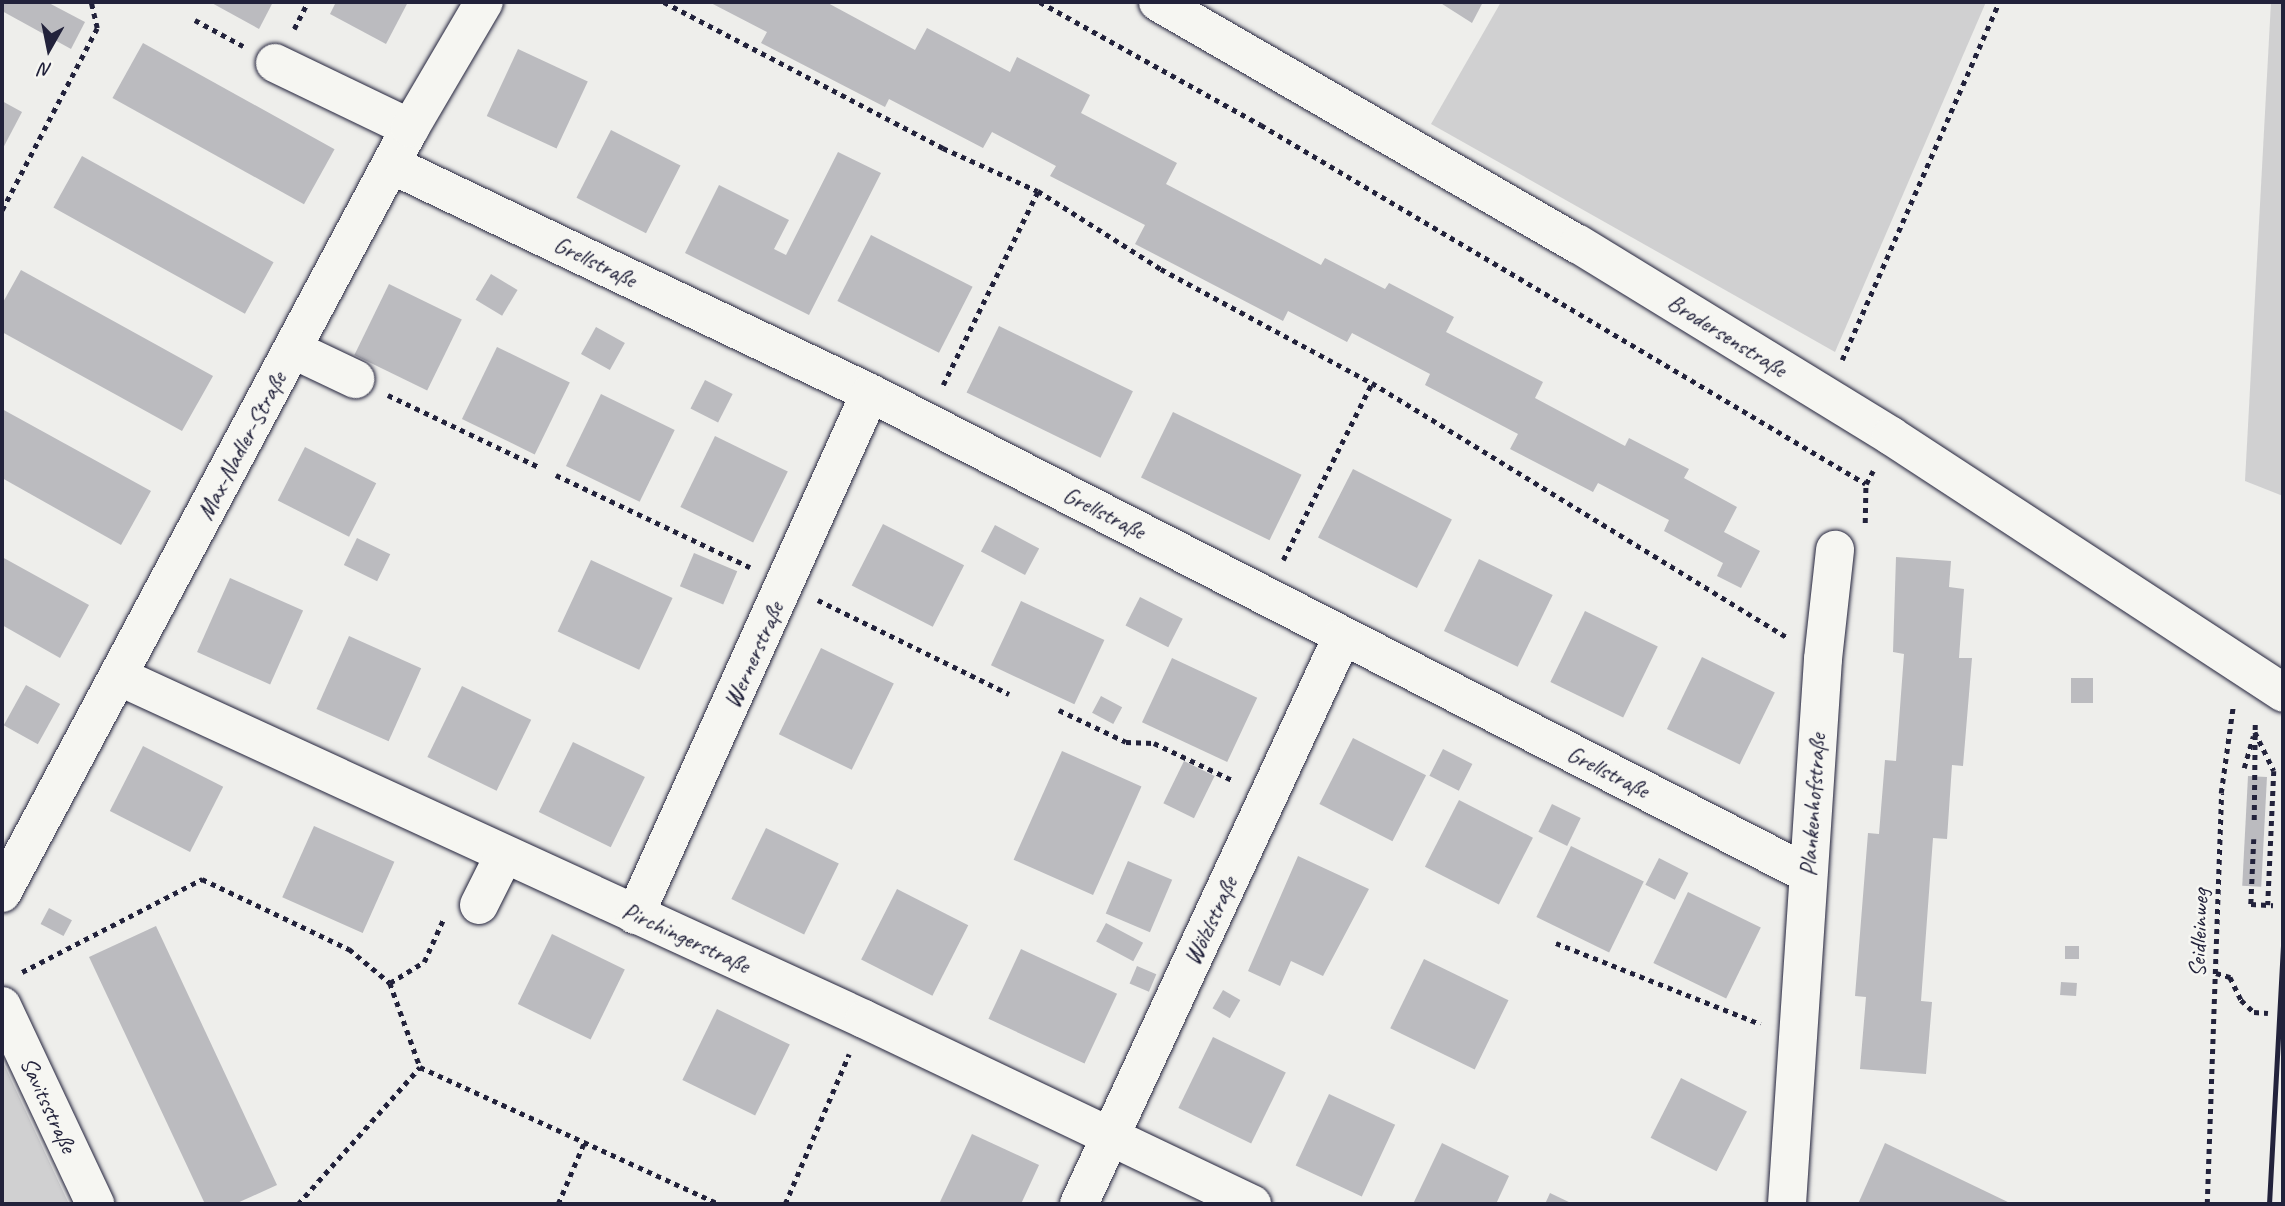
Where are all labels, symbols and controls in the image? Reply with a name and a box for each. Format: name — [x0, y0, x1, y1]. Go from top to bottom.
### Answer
north arrow — [14, 14, 84, 84]
text: N — [38, 57, 53, 83]
street label: Grellstraße — [549, 230, 641, 294]
street label: Brodersenstraße — [1662, 288, 1792, 384]
street label: Max-Nadler-Straße — [191, 367, 293, 525]
street label: Grellstraße — [1058, 480, 1150, 546]
street label: Wernerstraße — [718, 597, 790, 713]
street label: Plankenhofstraße — [1794, 733, 1832, 877]
street label: Grellstraße — [1562, 739, 1654, 805]
street label: Wölzlstraße — [1178, 872, 1244, 970]
street label: Seidleinweg — [2183, 888, 2215, 978]
street label: Pirchingerstraße — [618, 896, 754, 980]
street label: Savitsstraße — [13, 1053, 83, 1157]

